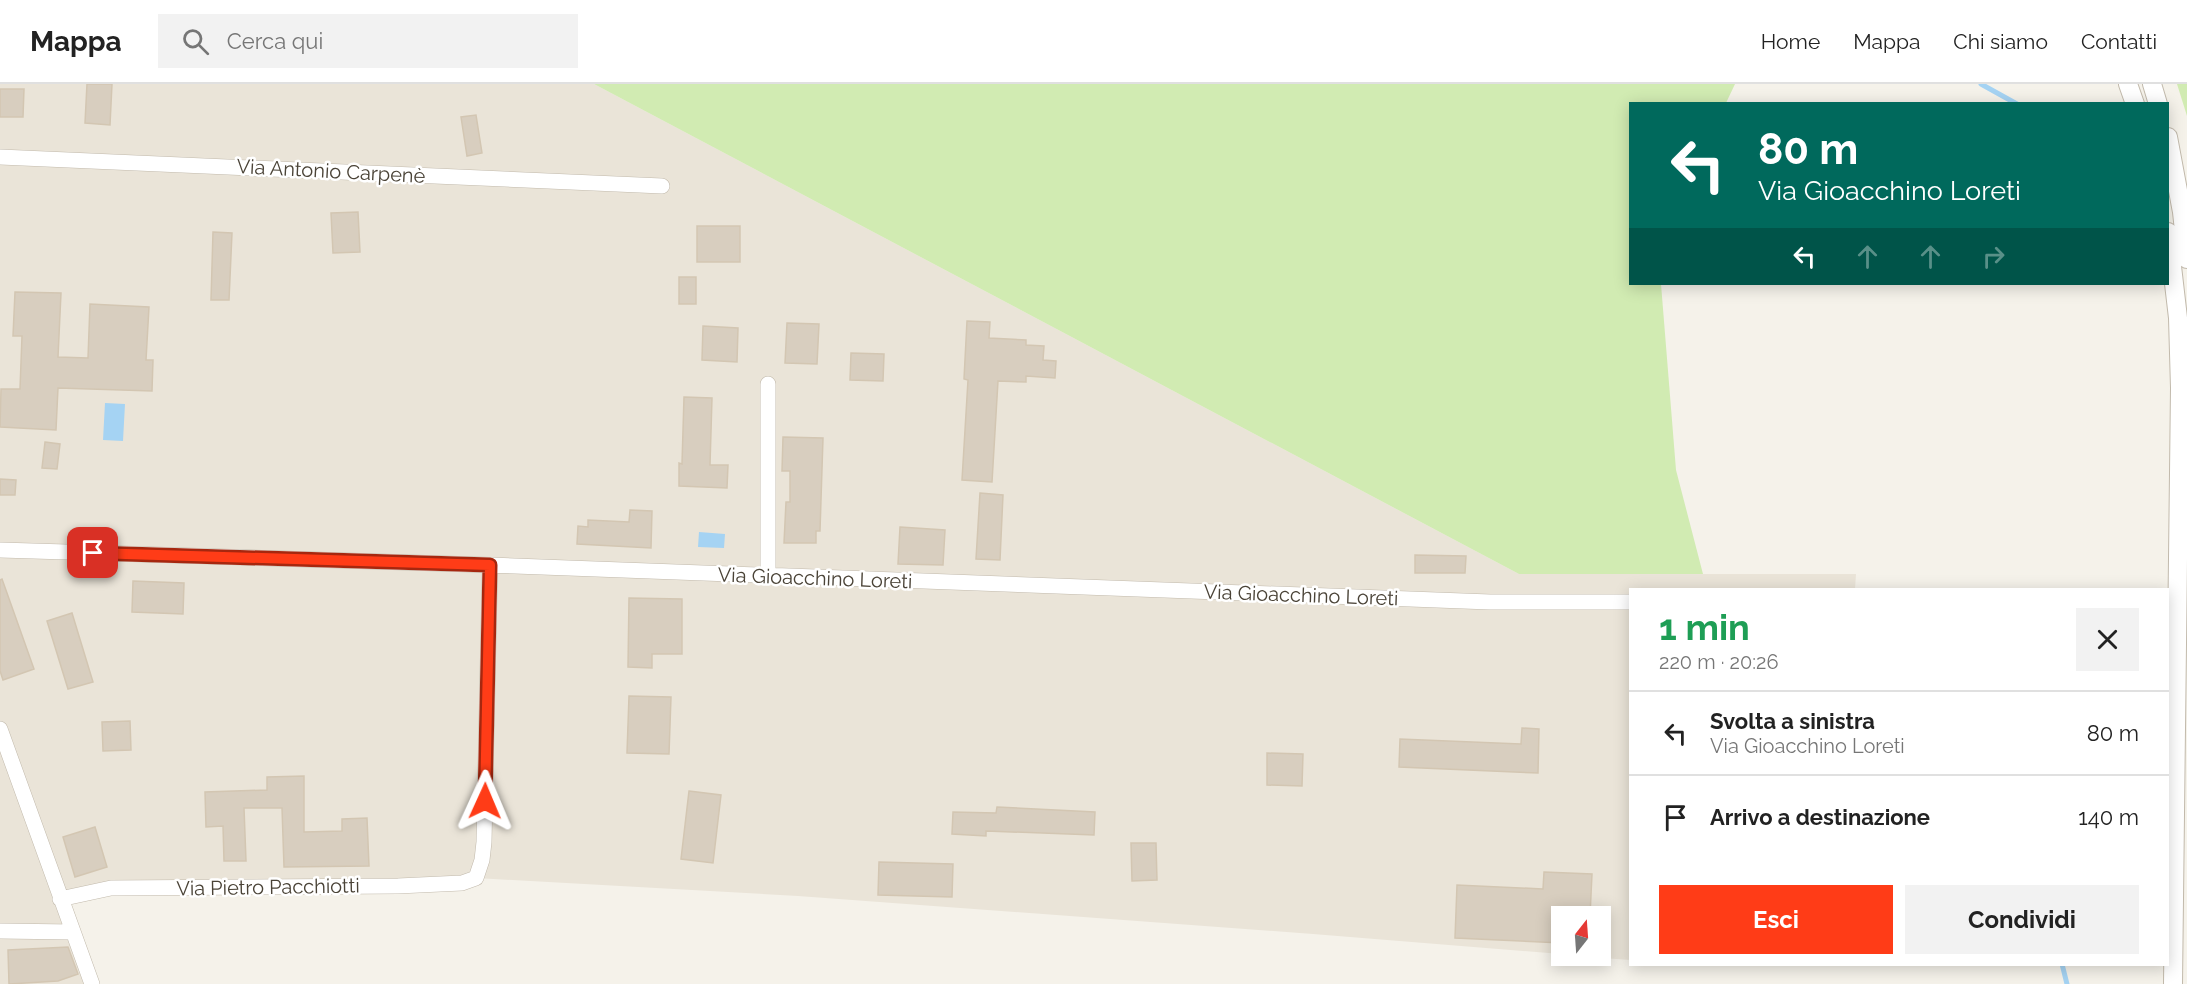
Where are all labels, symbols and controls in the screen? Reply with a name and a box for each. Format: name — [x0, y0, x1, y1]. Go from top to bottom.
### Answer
search box — [158, 14, 578, 68]
text: Mappa — [30, 25, 122, 58]
icon: search — [179, 25, 212, 58]
text: Cerca qui — [227, 28, 323, 54]
text: Home — [1761, 29, 1820, 54]
text: Mappa — [1853, 29, 1920, 54]
text: Chi siamo — [1953, 29, 2048, 54]
text: Contatti — [2081, 29, 2157, 54]
text: 80 m — [1758, 125, 1858, 174]
icon: left — [1659, 126, 1737, 204]
street label: Via Antonio Carpenè — [236, 154, 426, 188]
text: Via Gioacchino Loreti — [1758, 175, 2021, 206]
icon: left — [1788, 240, 1821, 273]
icon: ahead — [1851, 240, 1884, 273]
icon: ahead — [1914, 240, 1947, 273]
icon: right — [1977, 240, 2010, 273]
pin — [67, 527, 118, 578]
icon: arrive — [76, 536, 109, 569]
street label: Via Gioacchino Loreti — [717, 563, 913, 593]
street label: Via Gioacchino Loreti — [1203, 580, 1399, 610]
text: 1 min — [1659, 606, 1750, 648]
button: close — [2076, 608, 2139, 671]
text: 220 m · 20:26 — [1659, 650, 1778, 674]
text: Svolta a sinistra — [1710, 708, 1875, 734]
icon: left — [1659, 717, 1692, 750]
text: 80 m — [2087, 720, 2139, 746]
text: Via Gioacchino Loreti — [1710, 734, 1905, 758]
position arrow — [453, 769, 517, 833]
icon: arrive — [1659, 801, 1692, 834]
text: Arrivo a destinazione — [1710, 804, 1930, 830]
text: 140 m — [2078, 804, 2139, 830]
street label: Via Pietro Pacchiotti — [176, 873, 360, 901]
button: Esci — [1659, 885, 1893, 954]
button: Condividi — [1905, 885, 2139, 954]
north arrow — [1551, 906, 1611, 966]
map controls — [1551, 906, 1611, 966]

